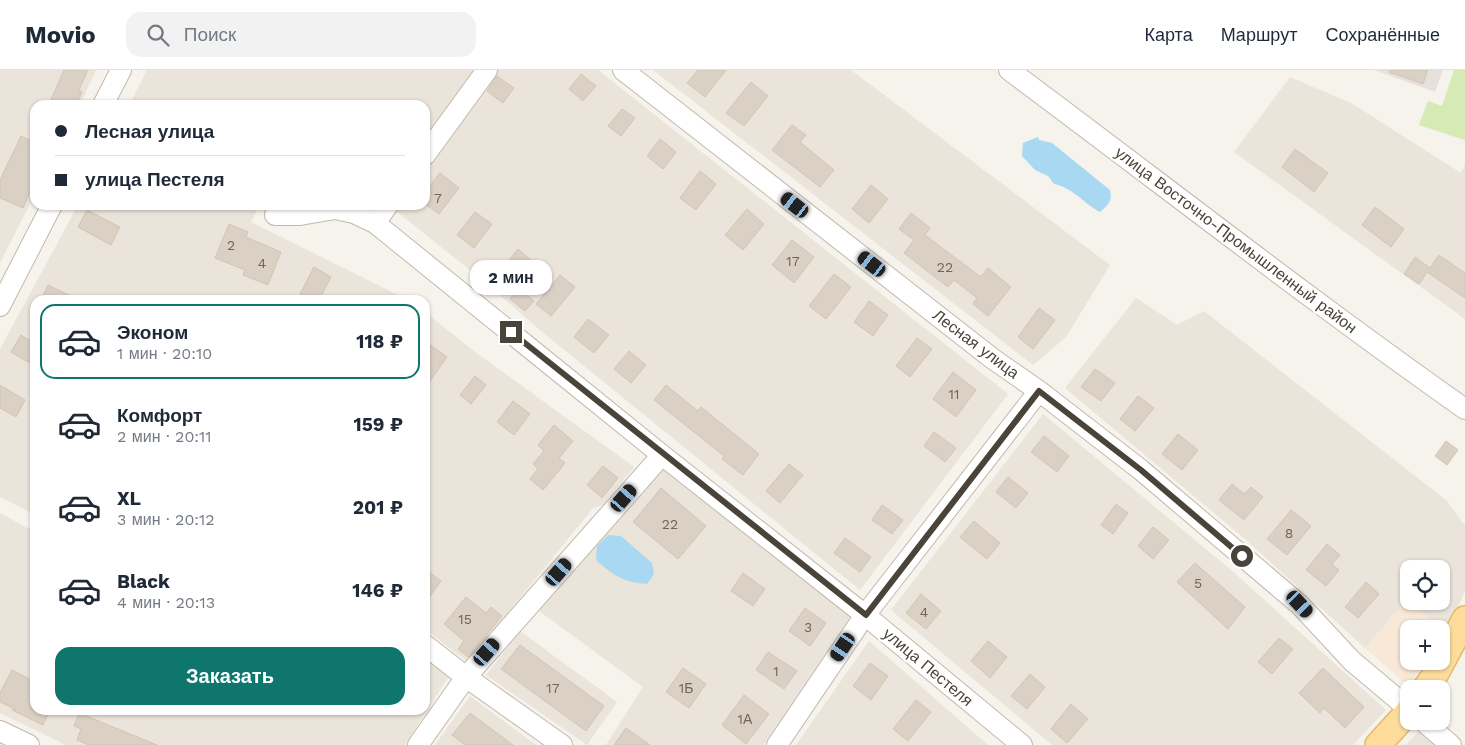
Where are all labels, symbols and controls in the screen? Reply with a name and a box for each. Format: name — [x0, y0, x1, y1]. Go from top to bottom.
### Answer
search box — [126, 12, 476, 57]
text: Movio — [25, 21, 96, 49]
icon: search — [144, 21, 172, 49]
text: Поиск — [184, 23, 236, 46]
text: Карта — [1145, 24, 1193, 45]
text: Маршрут — [1221, 24, 1297, 45]
text: Сохранённые — [1325, 24, 1440, 45]
text: Лесная улица — [85, 120, 214, 143]
street label: улица Восточно-Промышленный район — [1111, 143, 1361, 337]
text: улица Пестеля — [85, 168, 225, 191]
house number: 7 — [434, 190, 442, 206]
car — [778, 190, 811, 220]
house number: 2 — [227, 237, 235, 253]
car — [855, 249, 888, 279]
house number: 17 — [786, 253, 800, 269]
house number: 4 — [258, 255, 266, 271]
house number: 22 — [937, 259, 953, 275]
callout: 2 мин — [470, 260, 552, 294]
text: 2 мин — [488, 268, 534, 287]
street label: Лесная улица — [929, 305, 1023, 383]
icon: car — [57, 319, 102, 364]
text: Эконом — [117, 321, 188, 344]
route end — [500, 321, 522, 343]
text: 118 ₽ — [356, 330, 403, 353]
text: 1 мин · 20:10 — [117, 344, 212, 363]
house number: 11 — [949, 386, 959, 402]
icon: car — [57, 402, 102, 447]
text: Комфорт — [117, 404, 202, 427]
text: 159 ₽ — [354, 413, 403, 436]
text: 2 мин · 20:11 — [117, 427, 212, 446]
car — [608, 482, 639, 514]
icon: car — [57, 485, 102, 530]
text: XL — [117, 487, 141, 510]
text: 201 ₽ — [353, 496, 403, 519]
text: 3 мин · 20:12 — [117, 510, 215, 529]
house number: 22 — [662, 516, 678, 532]
house number: 8 — [1285, 525, 1293, 541]
route start — [1231, 545, 1253, 567]
car — [543, 556, 574, 588]
map controls — [1400, 560, 1450, 730]
button: locate — [1400, 560, 1450, 610]
icon: car — [57, 568, 102, 613]
text: Black — [117, 570, 170, 593]
house number: 5 — [1194, 575, 1202, 591]
text: 146 ₽ — [352, 579, 403, 602]
car — [1284, 588, 1315, 620]
text: 4 мин · 20:13 — [117, 593, 215, 612]
house number: 4 — [920, 604, 928, 620]
house number: 15 — [458, 611, 472, 627]
house number: 3 — [804, 619, 812, 635]
button: + — [1400, 620, 1450, 670]
street label: улица Пестеля — [879, 624, 977, 710]
car — [828, 630, 857, 664]
car — [471, 636, 502, 668]
button: Заказать — [55, 647, 405, 705]
house number: 1 — [773, 663, 779, 679]
house number: 17 — [546, 680, 560, 696]
house number: 1Б — [679, 680, 693, 696]
button: − — [1400, 680, 1450, 730]
house number: 1А — [738, 711, 753, 727]

